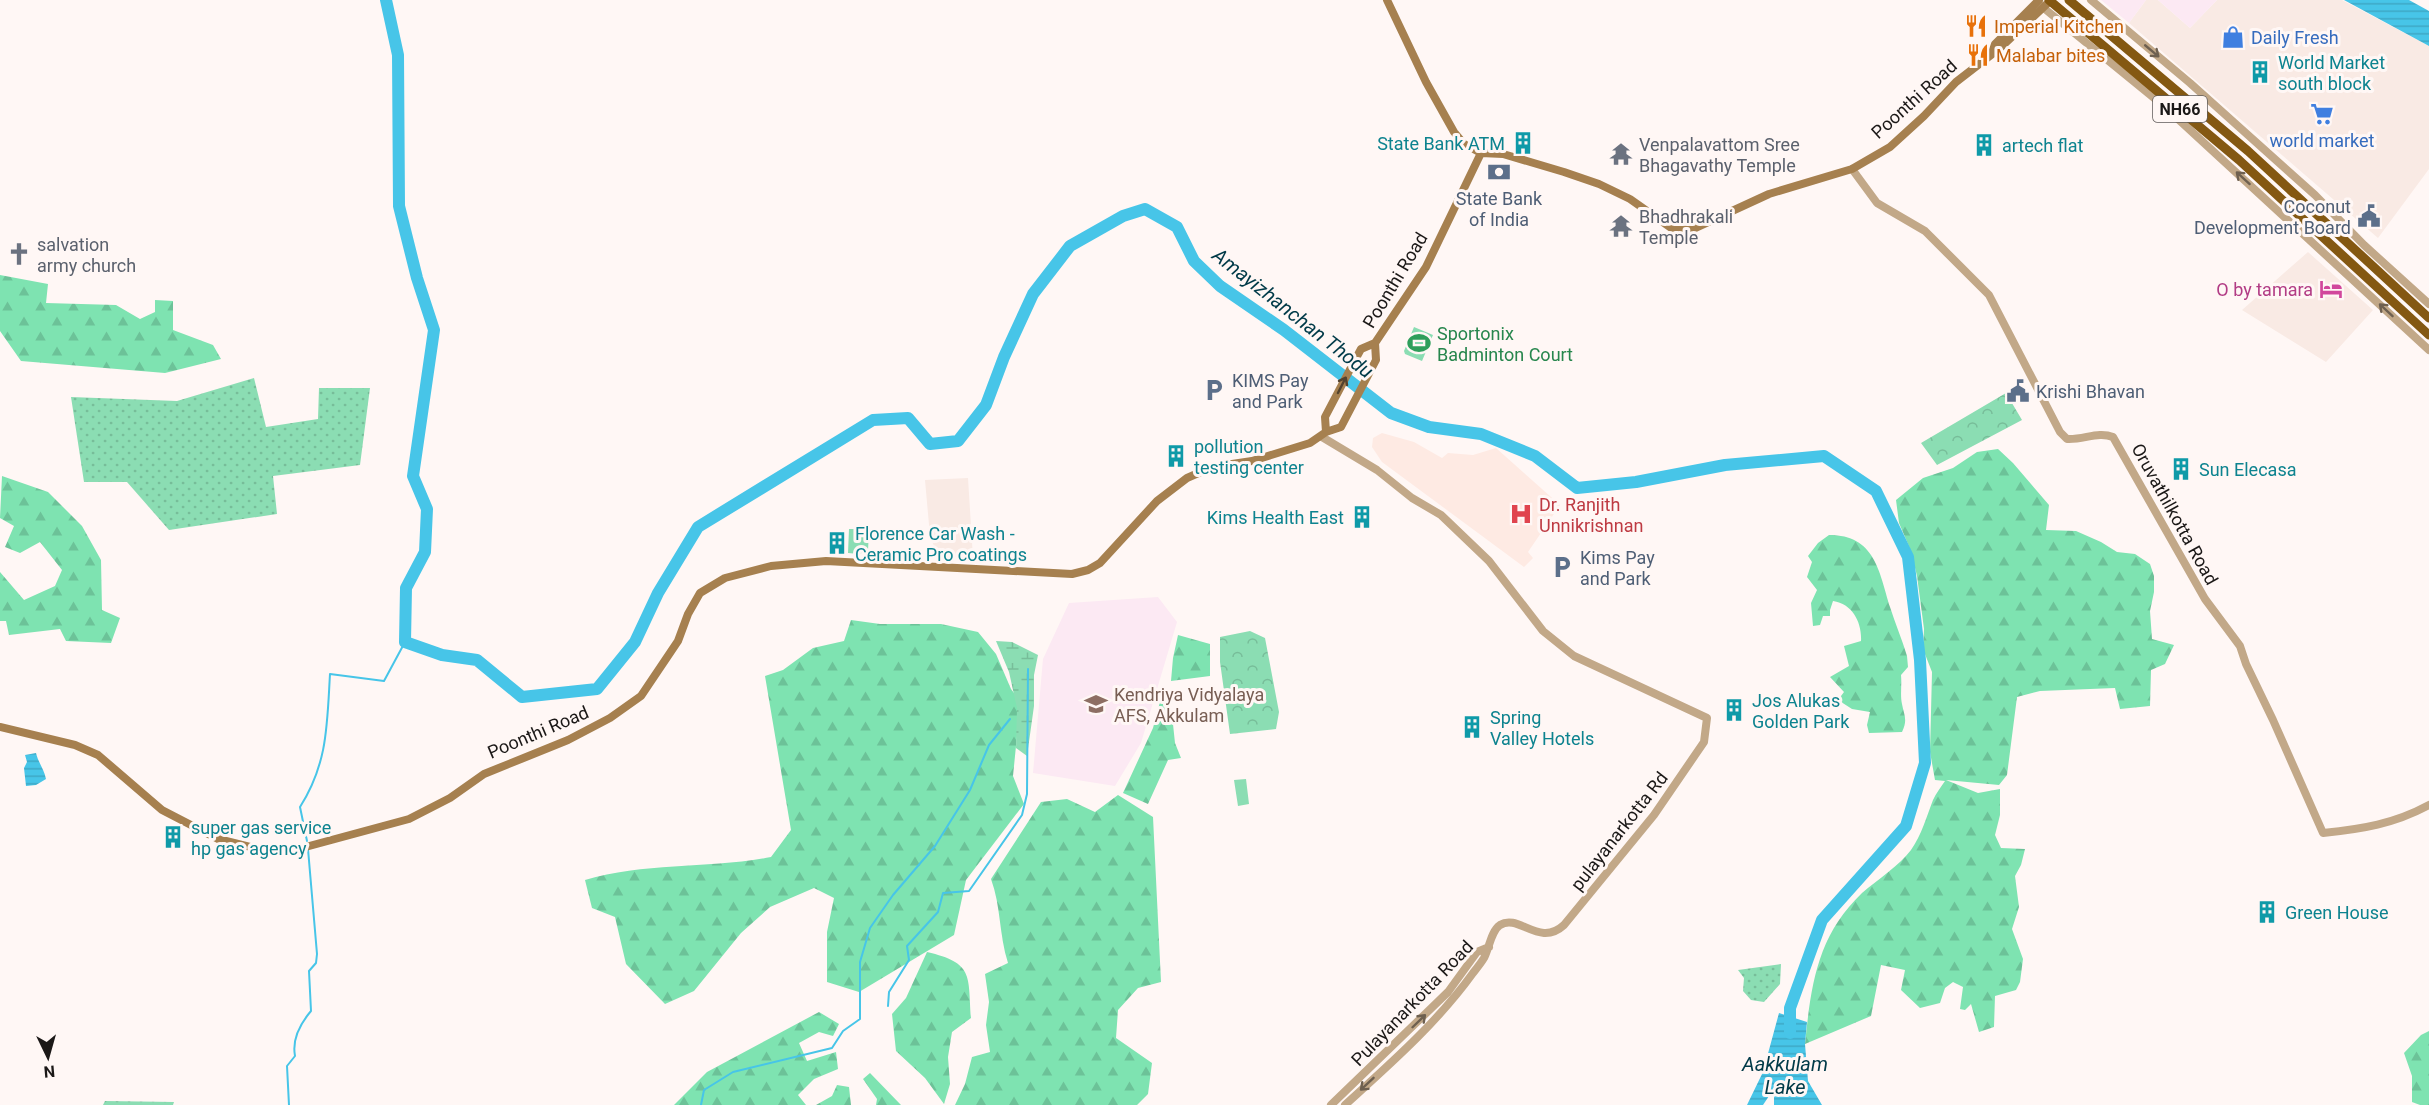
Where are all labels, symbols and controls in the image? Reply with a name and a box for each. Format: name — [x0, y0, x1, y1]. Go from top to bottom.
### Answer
restaurant icon: Imperial Kitchen — [1963, 13, 1989, 39]
place label: Imperial Kitchen — [1994, 16, 2124, 37]
shop icon: Daily Fresh — [2220, 24, 2246, 50]
place label: Daily Fresh — [2251, 27, 2339, 48]
restaurant icon: Malabar bites — [1965, 42, 1991, 68]
one-way arrow — [2144, 44, 2159, 58]
place label: Malabar bites — [1996, 45, 2105, 66]
place label: World Market south block — [2278, 52, 2385, 94]
street label: Poonthi Road — [1867, 55, 1961, 143]
building icon: World Market south block — [2247, 59, 2273, 85]
road number: NH66 — [2153, 96, 2207, 122]
supermarket icon: world market — [2309, 101, 2335, 127]
building icon: State Bank ATM — [1510, 130, 1536, 156]
place label: world market — [2270, 130, 2375, 151]
building icon: artech flat — [1971, 132, 1997, 158]
place label: State Bank ATM — [1377, 133, 1505, 154]
place label: Venpalavattom Sree Bhagavathy Temple — [1639, 134, 1800, 176]
place label: artech flat — [2002, 135, 2084, 156]
temple icon: Venpalavattom Sree Bhagavathy Temple — [1608, 141, 1634, 167]
bank icon: State Bank of India — [1486, 159, 1512, 185]
one-way arrow — [2236, 171, 2251, 185]
place label: State Bank of India — [1456, 188, 1543, 230]
place label: Coconut Development Board — [2194, 196, 2351, 238]
public building icon: Coconut Development Board — [2356, 203, 2382, 229]
place label: Bhadhrakali Temple — [1639, 206, 1733, 248]
temple icon: Bhadhrakali Temple — [1608, 213, 1634, 239]
street label: Poonthi Road — [1358, 228, 1432, 332]
place label: salvation army church — [37, 234, 136, 276]
church icon: salvation army church — [6, 241, 32, 267]
water label: Amayizhanchan Thodu — [1207, 242, 1378, 383]
hotel icon: O by tamara — [2318, 276, 2344, 302]
place label: O by tamara — [2216, 279, 2313, 300]
one-way arrow — [2379, 303, 2394, 318]
place label: Sportonix Badminton Court — [1437, 323, 1573, 365]
sports icon: Sportonix Badminton Court — [1406, 330, 1432, 356]
place label: KIMS Pay and Park — [1232, 370, 1309, 412]
one-way arrow — [1337, 376, 1348, 394]
parking icon: KIMS Pay and Park — [1201, 377, 1227, 403]
public building icon: Krishi Bhavan — [2005, 378, 2031, 404]
place label: Krishi Bhavan — [2036, 381, 2145, 402]
place label: pollution testing center — [1194, 436, 1304, 478]
street label: Oruvathilkotta Road — [2128, 440, 2222, 588]
building icon: pollution testing center — [1163, 443, 1189, 469]
building icon: Sun Elecasa — [2168, 456, 2194, 482]
place label: Sun Elecasa — [2199, 459, 2296, 480]
place label: Dr. Ranjith Unnikrishnan — [1539, 494, 1643, 536]
hospital icon: Dr. Ranjith Unnikrishnan — [1508, 501, 1534, 527]
building icon: Kims Health East — [1349, 504, 1375, 530]
place label: Kims Health East — [1207, 507, 1344, 528]
place label: Florence Car Wash - Ceramic Pro coatings — [855, 523, 1027, 565]
building icon: Florence Car Wash - Ceramic Pro coatings — [824, 530, 850, 556]
place label: Kims Pay and Park — [1580, 547, 1655, 589]
parking icon: Kims Pay and Park — [1549, 554, 1575, 580]
place label: Kendriya Vidyalaya AFS, Akkulam — [1114, 684, 1264, 726]
place label: Jos Alukas Golden Park — [1752, 690, 1850, 732]
school or university icon: Kendriya Vidyalaya AFS, Akkulam — [1083, 691, 1109, 717]
building icon: Jos Alukas Golden Park — [1721, 697, 1747, 723]
street label: Poonthi Road — [484, 701, 592, 763]
place label: Spring Valley Hotels — [1490, 707, 1594, 749]
building icon: Spring Valley Hotels — [1459, 714, 1485, 740]
street label: pulayanarkotta Rd — [1566, 768, 1672, 894]
place label: super gas service hp gas agency — [191, 817, 331, 859]
building icon: super gas service hp gas agency — [160, 824, 186, 850]
building icon: Green House — [2254, 899, 2280, 925]
place label: Green House — [2285, 902, 2389, 923]
street label: Pulayanarkotta Road — [1347, 936, 1477, 1070]
one-way arrow — [1411, 1014, 1426, 1029]
north arrow — [18, 1027, 78, 1087]
water label: Aakkulam Lake — [1741, 1052, 1828, 1099]
text: N — [43, 1061, 56, 1081]
one-way arrow — [1359, 1077, 1374, 1091]

